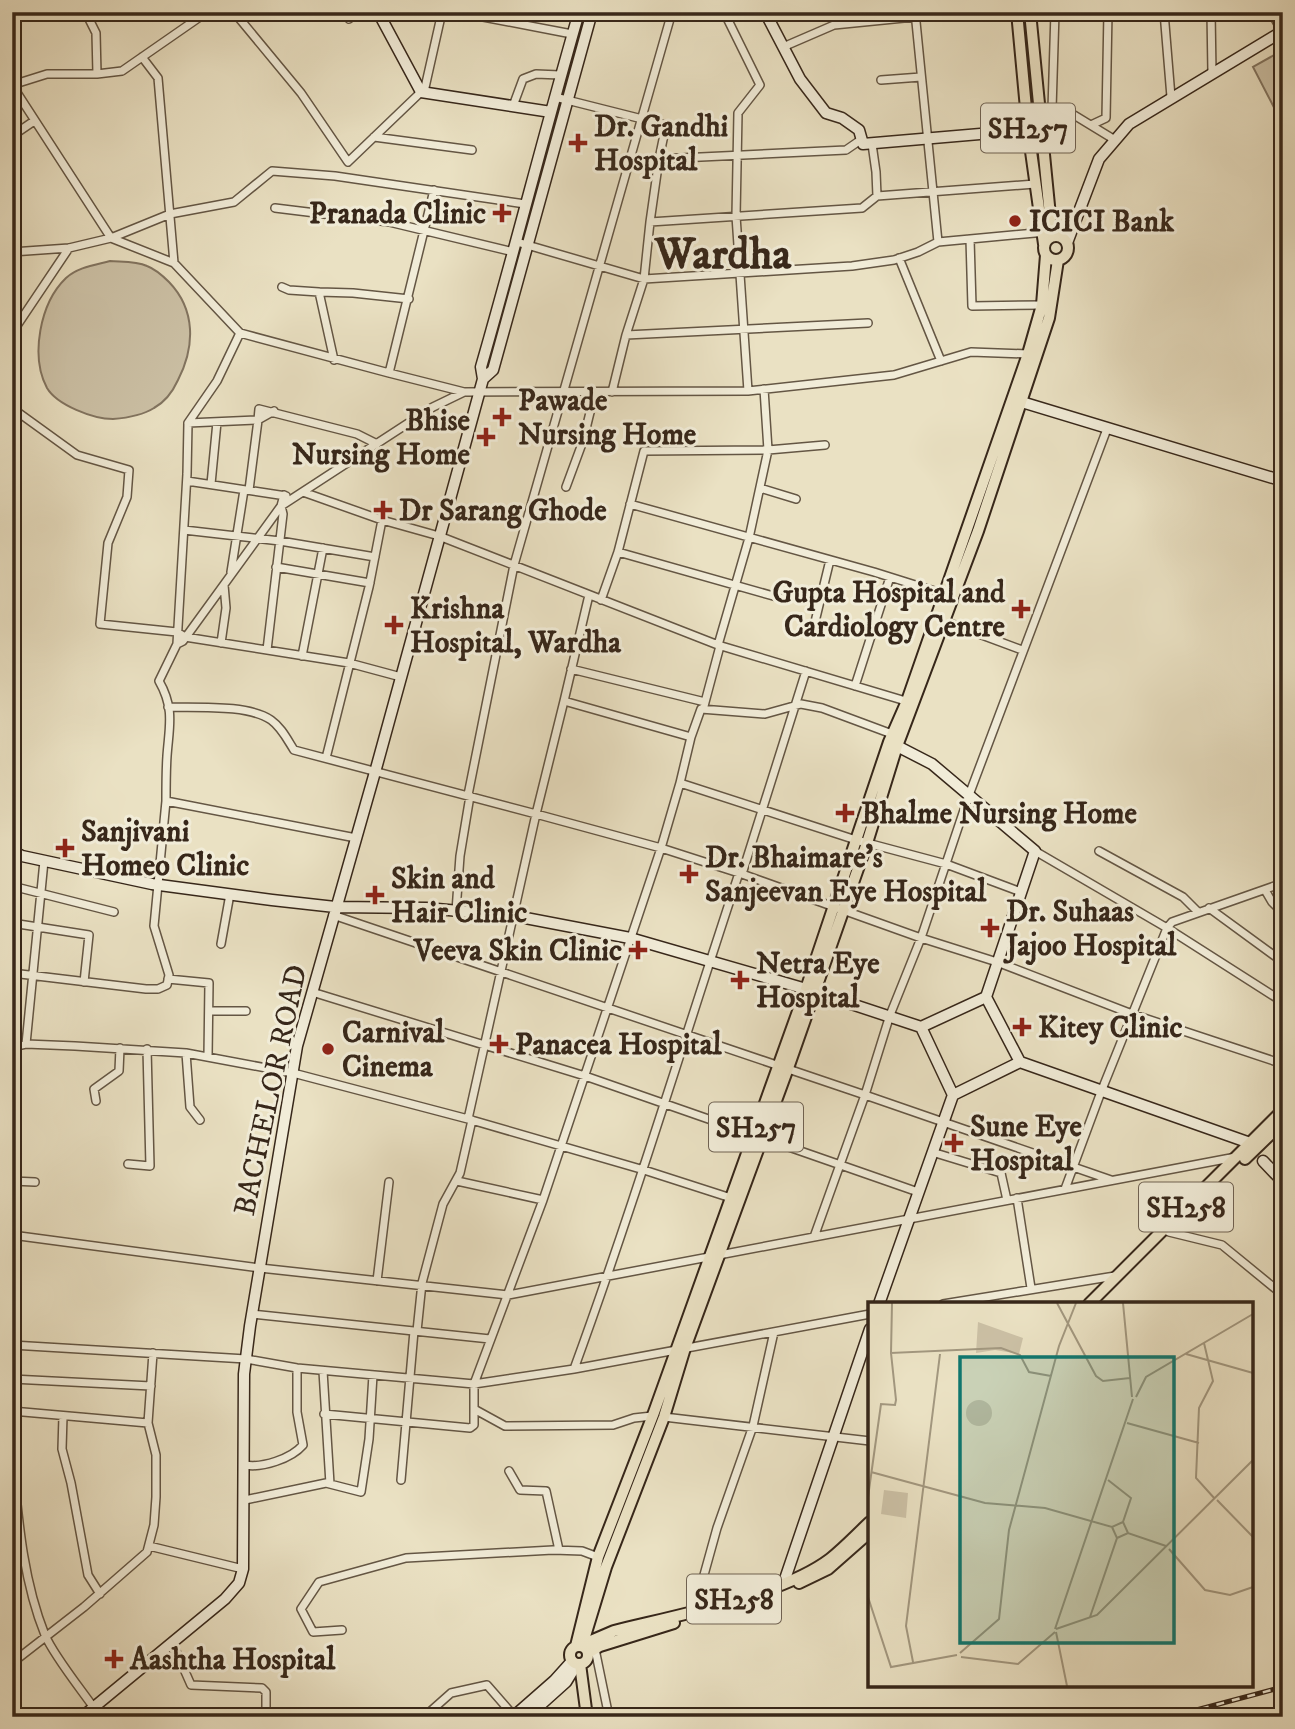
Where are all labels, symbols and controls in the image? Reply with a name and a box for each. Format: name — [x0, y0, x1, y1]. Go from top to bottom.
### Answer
road number: SH257 — [981, 104, 1075, 152]
place label: Dr. Gandhi Hospital — [594, 109, 729, 180]
marker: Dr. Gandhi Hospital — [568, 133, 588, 153]
place label: Pranada Clinic — [309, 196, 486, 233]
marker: Pranada Clinic — [492, 203, 512, 223]
place label: ICICI Bank — [1029, 204, 1175, 241]
marker: ICICI Bank — [1007, 213, 1023, 229]
district label: Wardha — [654, 228, 792, 283]
place label: Pawade Nursing Home — [518, 383, 697, 454]
place label: Bhise Nursing Home — [292, 403, 471, 474]
marker: Pawade Nursing Home — [492, 407, 512, 427]
marker: Bhise Nursing Home — [476, 427, 496, 447]
place label: Dr Sarang Ghode — [399, 493, 607, 530]
marker: Dr Sarang Ghode — [373, 500, 393, 520]
place label: Gupta Hospital and Cardiology Centre — [773, 575, 1006, 646]
place label: Krishna Hospital, Wardha — [410, 591, 622, 662]
marker: Gupta Hospital and Cardiology Centre — [1011, 599, 1031, 619]
marker: Krishna Hospital, Wardha — [384, 615, 404, 635]
place label: Bhalme Nursing Home — [861, 796, 1137, 833]
marker: Bhalme Nursing Home — [835, 803, 855, 823]
place label: Sanjivani Homeo Clinic — [81, 814, 249, 885]
marker: Sanjivani Homeo Clinic — [55, 838, 75, 858]
place label: Dr. Bhaimare's Sanjeevan Eye Hospital — [705, 840, 987, 911]
place label: Skin and Hair Clinic — [391, 861, 527, 932]
marker: Dr. Bhaimare's Sanjeevan Eye Hospital — [679, 864, 699, 884]
marker: Skin and Hair Clinic — [365, 885, 385, 905]
place label: Dr. Suhaas Jajoo Hospital — [1003, 894, 1177, 965]
marker: Dr. Suhaas Jajoo Hospital — [980, 918, 1000, 938]
place label: Veeva Skin Clinic — [413, 933, 622, 970]
marker: Veeva Skin Clinic — [628, 940, 648, 960]
place label: Netra Eye Hospital — [756, 946, 880, 1017]
street label: BACHELOR ROAD — [227, 962, 316, 1219]
marker: Netra Eye Hospital — [730, 970, 750, 990]
place label: Kitey Clinic — [1038, 1010, 1182, 1047]
place label: Carnival Cinema — [342, 1015, 445, 1086]
marker: Kitey Clinic — [1012, 1017, 1032, 1037]
place label: Panacea Hospital — [515, 1027, 722, 1064]
marker: Panacea Hospital — [489, 1034, 509, 1054]
marker: Carnival Cinema — [320, 1041, 336, 1057]
road number: SH257 — [709, 1102, 803, 1152]
place label: Sune Eye Hospital — [970, 1109, 1082, 1180]
marker: Sune Eye Hospital — [944, 1133, 964, 1153]
road number: SH258 — [1139, 1182, 1233, 1232]
inset map — [868, 1302, 1253, 1687]
road number: SH258 — [687, 1574, 781, 1624]
place label: Aashtha Hospital — [129, 1642, 336, 1679]
marker: Aashtha Hospital — [104, 1649, 124, 1669]

